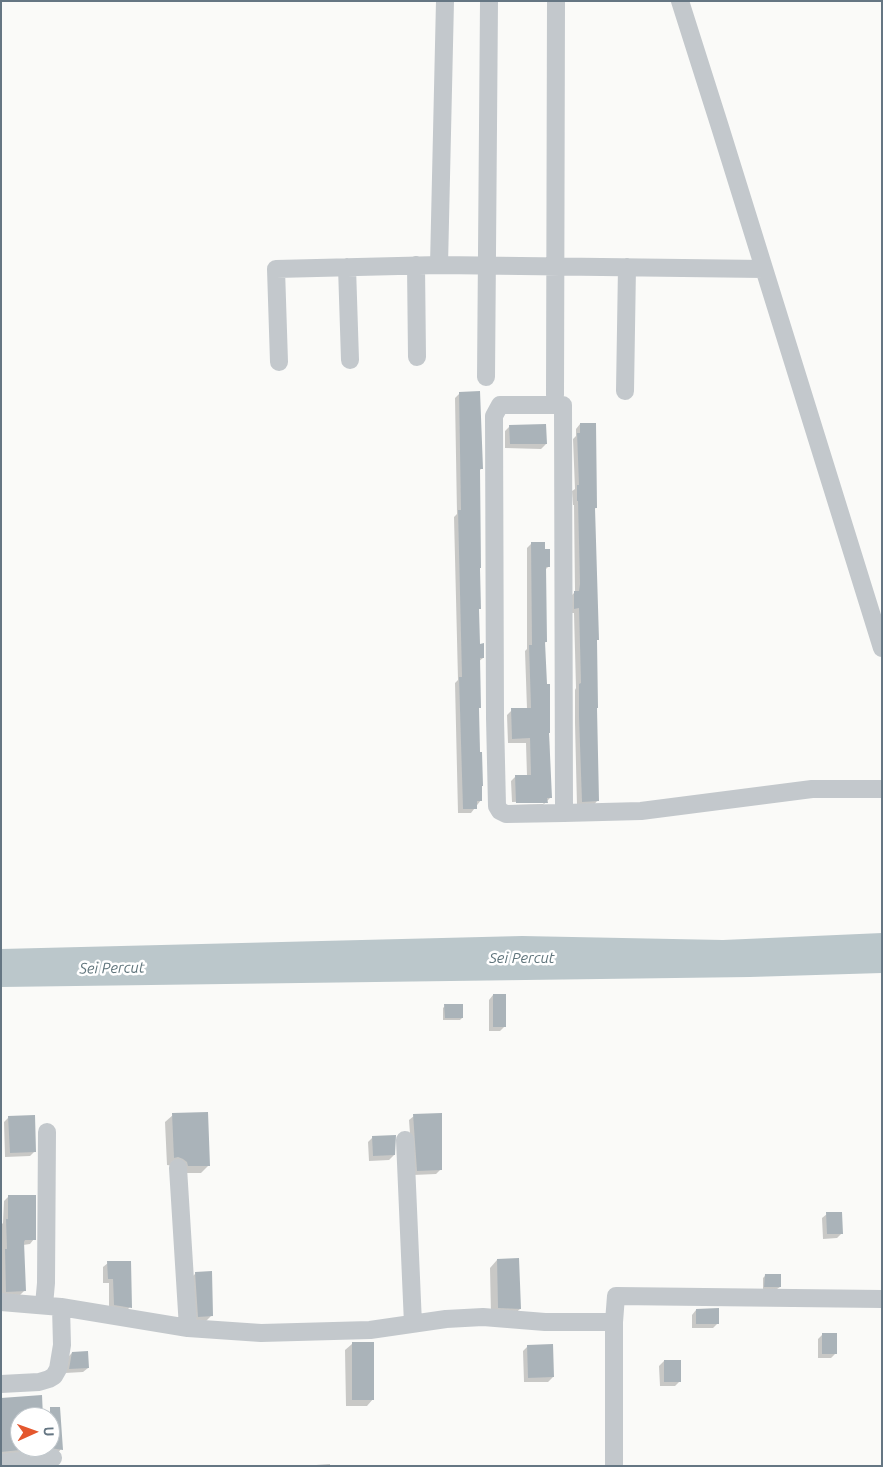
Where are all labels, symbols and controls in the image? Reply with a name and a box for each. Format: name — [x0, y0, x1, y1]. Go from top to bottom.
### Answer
water label: Sei Percut — [489, 949, 555, 967]
water label: Sei Percut — [79, 958, 145, 978]
north arrow — [10, 1407, 60, 1457]
text: U — [41, 1426, 57, 1437]

